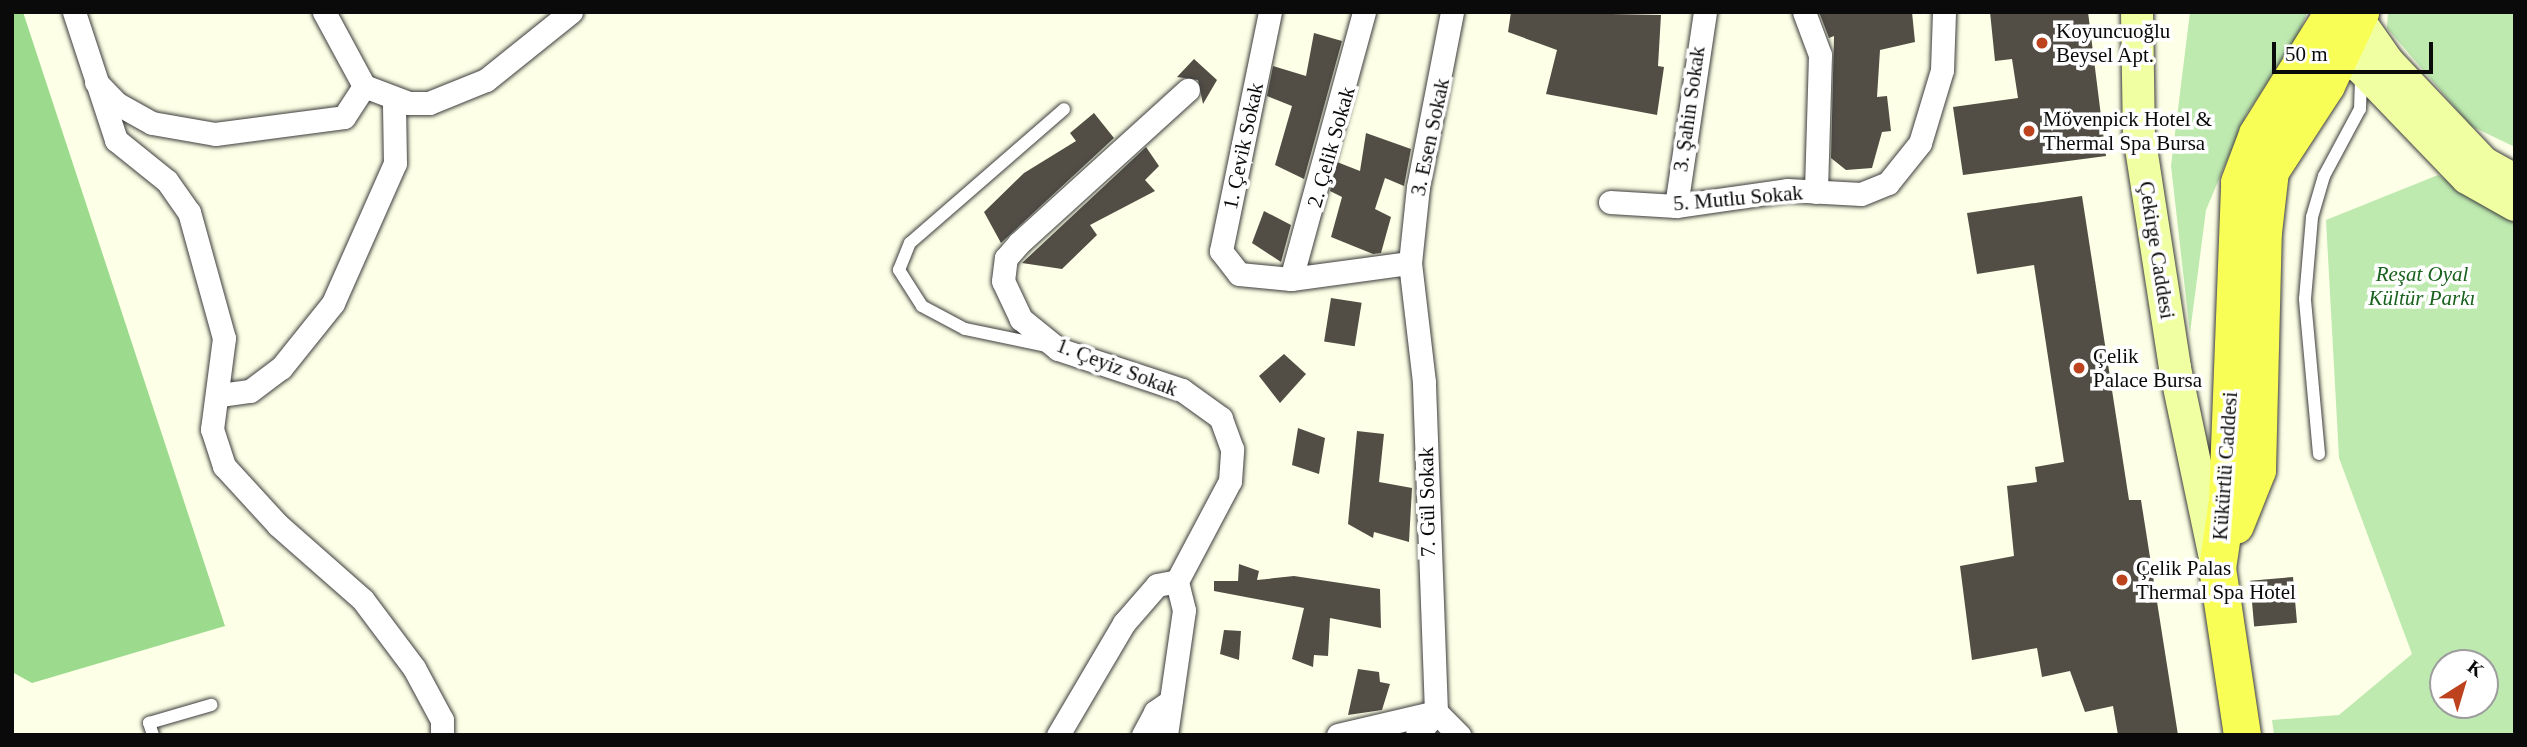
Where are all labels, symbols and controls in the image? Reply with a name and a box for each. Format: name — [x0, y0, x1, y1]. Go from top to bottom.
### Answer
place label: Koyuncuoğlu Beysel Apt. — [2056, 18, 2170, 68]
scale bar — [2275, 28, 2436, 72]
marker: Koyuncuoğlu Beysel Apt. — [2034, 35, 2050, 51]
text: 50 m — [2285, 42, 2328, 66]
street label: 3. Şahin Sokak — [1668, 45, 1710, 173]
street label: 3. Esen Sokak — [1405, 76, 1455, 198]
street label: 1. Çevik Sokak — [1217, 80, 1269, 212]
street label: 2. Çelik Sokak — [1302, 84, 1360, 210]
place label: Mövenpick Hotel & Thermal Spa Bursa — [2043, 106, 2212, 156]
marker: Mövenpick Hotel & Thermal Spa Bursa — [2021, 123, 2037, 139]
street label: Çekirge Caddesi — [2134, 179, 2180, 321]
street label: 5. Mutlu Sokak — [1672, 180, 1804, 216]
park label: Reşat Oyal Kültür Parkı — [2369, 261, 2475, 311]
street label: 1. Çeyiz Sokak — [1053, 332, 1181, 402]
place label: Çelik Palace Bursa — [2093, 343, 2202, 393]
marker: Çelik Palace Bursa — [2071, 360, 2087, 376]
street label: Kükürtlü Caddesi — [2207, 391, 2243, 541]
street label: 7. Gül Sokak — [1413, 447, 1441, 557]
place label: Çelik Palas Thermal Spa Hotel — [2136, 555, 2296, 605]
marker: Çelik Palas Thermal Spa Hotel — [2114, 572, 2130, 588]
north arrow — [2429, 649, 2499, 719]
text: K — [2464, 656, 2488, 681]

